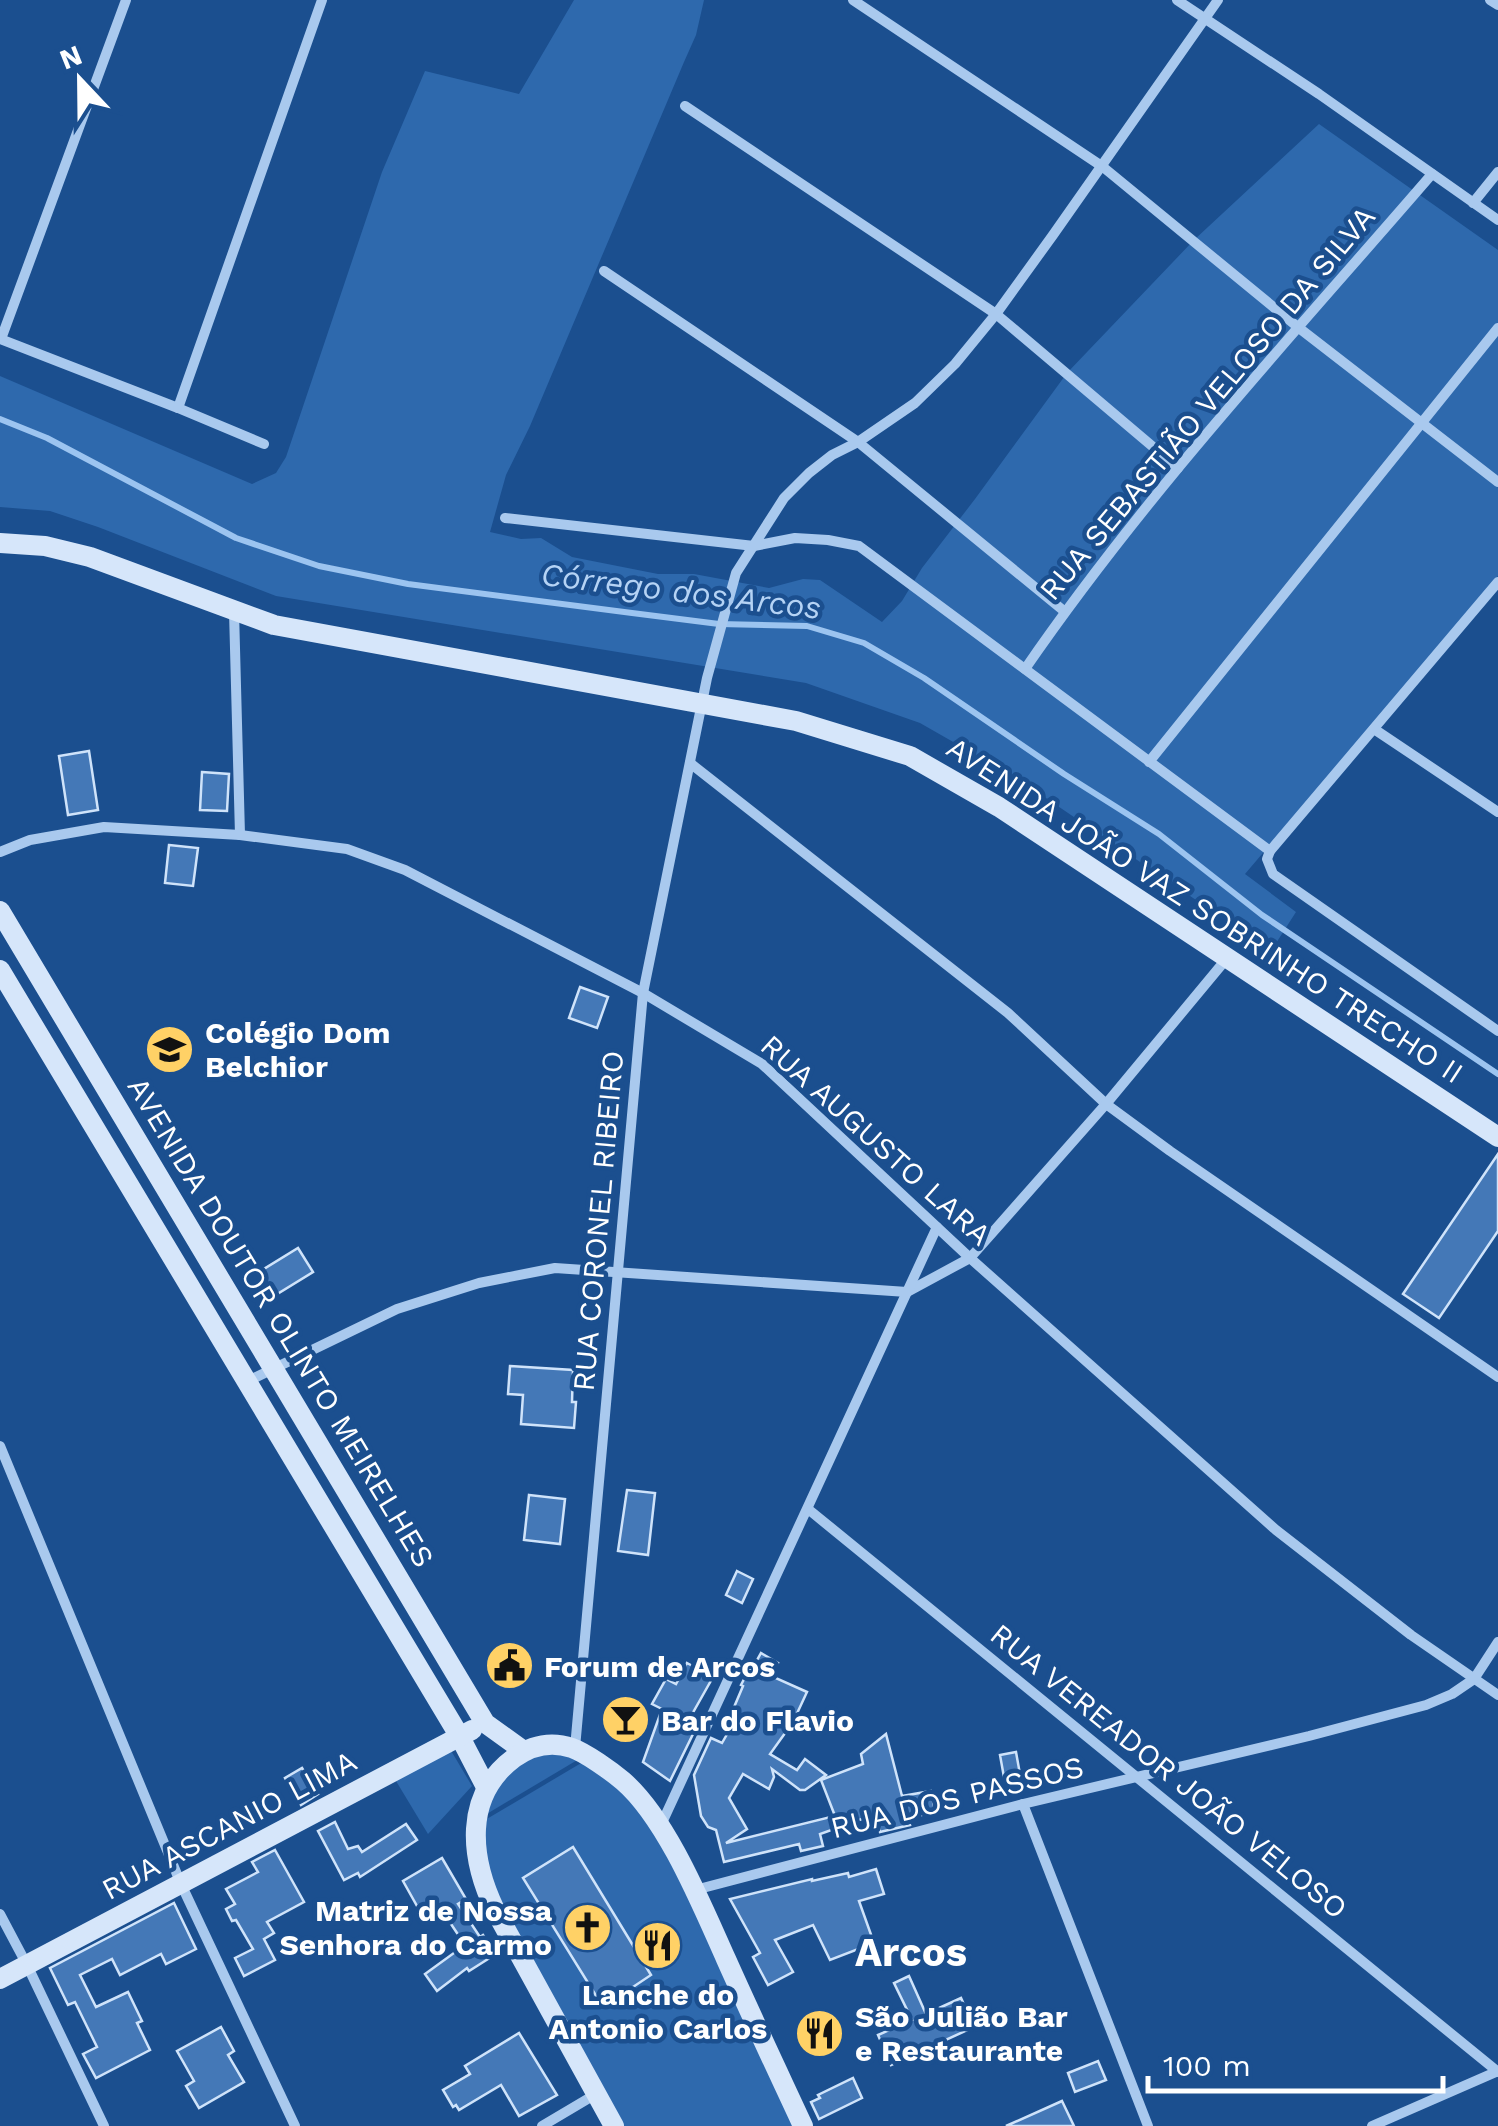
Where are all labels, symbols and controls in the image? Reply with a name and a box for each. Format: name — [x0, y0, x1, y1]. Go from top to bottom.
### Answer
north arrow — [30, 30, 130, 130]
text: N — [55, 38, 87, 76]
street label: RUA SEBASTIÃO VELOSO DA SILVA — [1032, 199, 1382, 607]
water label: Córrego dos Arcos — [539, 555, 823, 627]
street label: AVENIDA JOÃO VAZ SOBRINHO TRECHO II — [940, 730, 1470, 1090]
place label: Colégio Dom Belchior — [205, 1015, 390, 1084]
school or university icon: Colégio Dom Belchior — [144, 1023, 196, 1075]
street label: RUA AUGUSTO LARA — [754, 1027, 998, 1253]
street label: RUA CORONEL RIBEIRO — [566, 1049, 630, 1393]
street label: AVENIDA DOUTOR OLINTO MEIRELHES — [120, 1071, 442, 1573]
street label: RUA VEREADOR JOÃO VELOSO — [984, 1616, 1354, 1926]
public building icon: Forum de Arcos — [483, 1640, 535, 1692]
place label: Forum de Arcos — [544, 1649, 775, 1684]
bar icon: Bar do Flavio — [600, 1694, 652, 1746]
place label: Bar do Flavio — [661, 1703, 854, 1738]
street label: RUA ASCANIO LIMA — [96, 1743, 362, 1907]
street label: RUA DOS PASSOS — [827, 1749, 1087, 1845]
place label: Matriz de Nossa Senhora do Carmo — [279, 1893, 553, 1962]
church icon: Matriz de Nossa Senhora do Carmo — [561, 1901, 613, 1953]
restaurant icon: Lanche do Antonio Carlos — [632, 1919, 684, 1971]
district label: Arcos — [855, 1929, 967, 1976]
place label: Lanche do Antonio Carlos — [549, 1977, 767, 2046]
place label: São Julião Bar e Restaurante — [855, 1999, 1068, 2068]
restaurant icon: São Julião Bar e Restaurante — [794, 2007, 846, 2059]
scale bar — [1148, 2031, 1443, 2093]
text: 100 m — [1163, 2048, 1251, 2083]

